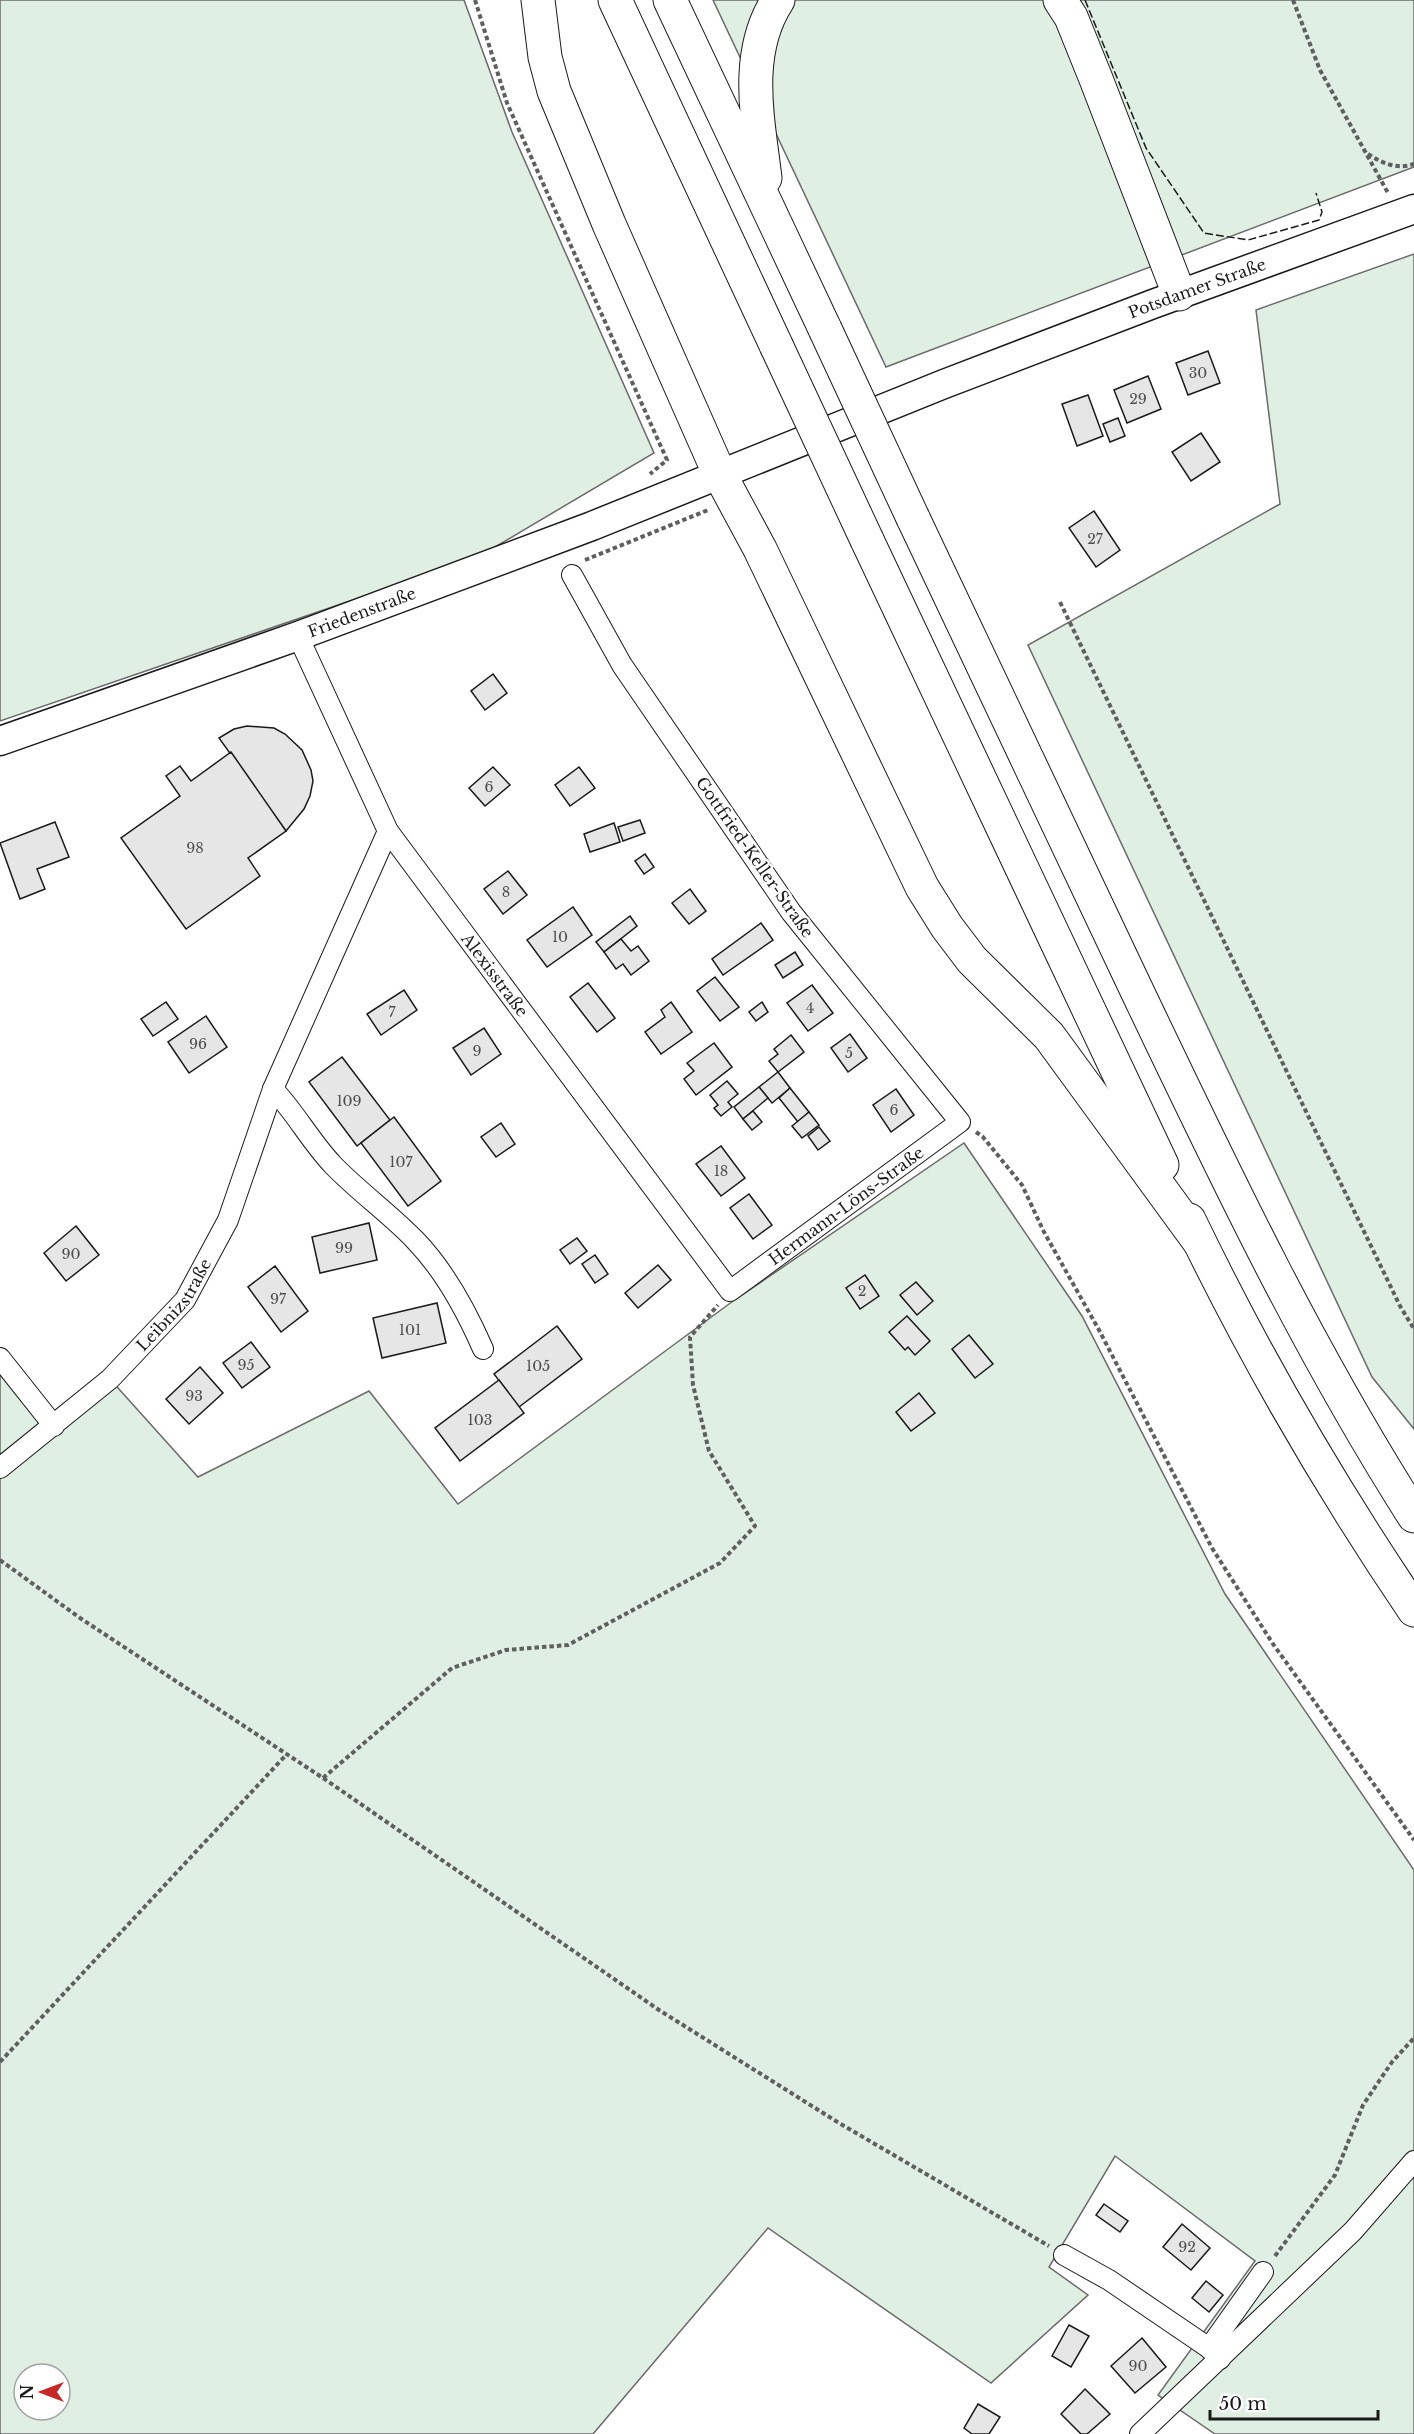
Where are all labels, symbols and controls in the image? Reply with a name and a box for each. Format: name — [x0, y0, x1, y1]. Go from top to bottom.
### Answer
street label: Potsdamer Straße — [1125, 254, 1269, 323]
house number: 30 — [1189, 364, 1207, 382]
house number: 29 — [1129, 390, 1147, 408]
house number: 27 — [1087, 530, 1104, 548]
street label: Friedenstraße — [305, 583, 419, 641]
street label: Gottfried-Keller-Straße — [692, 773, 818, 941]
house number: 6 — [484, 778, 494, 796]
house number: 98 — [186, 839, 204, 857]
house number: 8 — [502, 883, 510, 901]
street label: Alexisstraße — [457, 928, 533, 1021]
house number: 10 — [552, 928, 568, 946]
house number: 4 — [806, 999, 814, 1017]
house number: 7 — [388, 1003, 396, 1021]
house number: 96 — [189, 1035, 207, 1053]
house number: 9 — [472, 1042, 482, 1060]
house number: 5 — [845, 1044, 853, 1062]
house number: 109 — [336, 1092, 362, 1110]
house number: 6 — [889, 1101, 899, 1119]
street label: Hermann-Löns-Straße — [765, 1142, 927, 1269]
house number: 107 — [389, 1153, 414, 1171]
house number: 18 — [714, 1162, 728, 1180]
house number: 99 — [335, 1239, 353, 1257]
house number: 90 — [62, 1245, 81, 1263]
street label: Leibnizstraße — [132, 1255, 215, 1355]
house number: 2 — [858, 1282, 866, 1300]
house number: 97 — [270, 1290, 287, 1308]
house number: 101 — [399, 1321, 421, 1339]
house number: 95 — [238, 1356, 255, 1374]
house number: 105 — [526, 1357, 550, 1375]
house number: 93 — [185, 1387, 203, 1405]
house number: 103 — [468, 1411, 492, 1429]
house number: 92 — [1178, 2238, 1196, 2256]
house number: 90 — [1129, 2357, 1148, 2375]
north arrow — [12, 2362, 72, 2422]
scale bar — [1210, 2383, 1378, 2421]
text: N — [17, 2384, 37, 2400]
text: 50 m — [1219, 2393, 1267, 2415]

